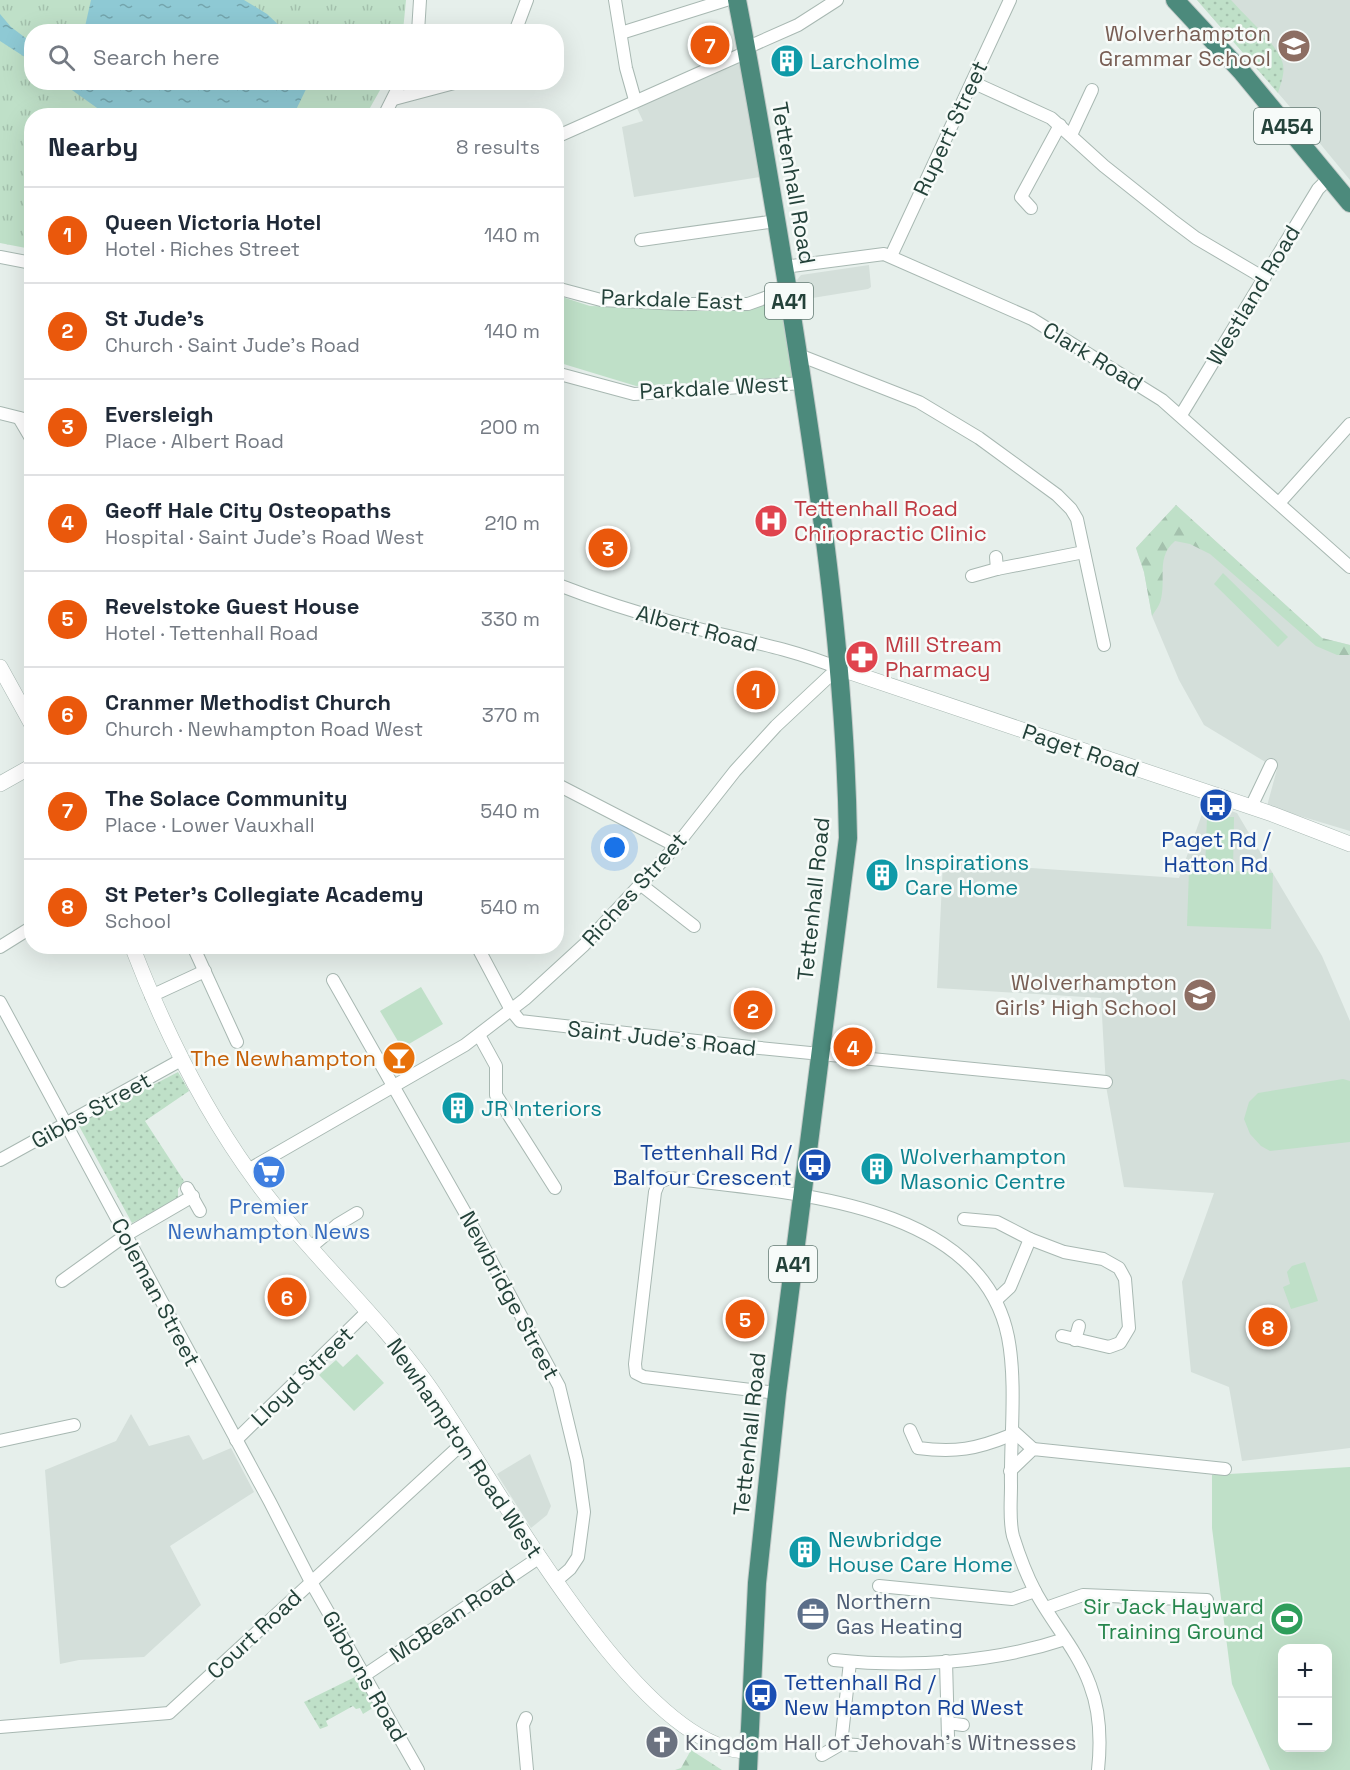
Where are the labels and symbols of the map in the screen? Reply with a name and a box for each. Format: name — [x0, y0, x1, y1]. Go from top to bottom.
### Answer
place label: Wolverhampton Grammar School — [1099, 19, 1271, 72]
pin: 7 — [690, 22, 730, 68]
school or university icon: Wolverhampton Grammar School — [1276, 28, 1312, 64]
building icon: Larcholme — [769, 43, 805, 79]
place label: Larcholme — [810, 47, 920, 75]
street label: Rupert Street — [906, 56, 994, 200]
street label: Tettenhall Road — [766, 100, 822, 266]
road number: A454 — [1254, 108, 1320, 144]
street label: Westland Road — [1200, 220, 1306, 370]
street label: Parkdale East — [600, 283, 744, 315]
road number: A41 — [765, 283, 813, 319]
street label: Clark Road — [1038, 315, 1148, 397]
street label: Parkdale West — [639, 369, 789, 405]
place label: Tettenhall Road Chiropractic Clinic — [794, 494, 987, 547]
hospital icon: Tettenhall Road Chiropractic Clinic — [753, 503, 789, 539]
pin: 3 — [588, 526, 628, 570]
street label: Albert Road — [633, 598, 761, 658]
place label: Mill Stream Pharmacy — [885, 630, 1002, 683]
pharmacy icon: Mill Stream Pharmacy — [844, 639, 880, 675]
pin: 1 — [736, 668, 776, 712]
street label: Paget Road — [1019, 717, 1143, 783]
bus stop icon: Paget Rd / Hatton Rd — [1198, 787, 1234, 823]
street label: Tettenhall Road — [791, 816, 835, 982]
place label: Paget Rd / Hatton Rd — [1161, 825, 1272, 878]
street label: Riches Street — [576, 826, 692, 952]
your location — [600, 833, 629, 862]
place label: Inspirations Care Home — [905, 848, 1029, 901]
building icon: Inspirations Care Home — [864, 857, 900, 893]
place label: Wolverhampton Girls' High School — [995, 968, 1177, 1021]
school or university icon: Wolverhampton Girls' High School — [1182, 977, 1218, 1013]
pin: 2 — [734, 988, 772, 1032]
street label: Saint Jude's Road — [566, 1014, 758, 1062]
pin: 4 — [834, 1024, 872, 1070]
bar icon: The Newhampton — [381, 1040, 417, 1076]
place label: The Newhampton — [190, 1044, 376, 1072]
street label: Gibbs Street — [26, 1066, 156, 1154]
building icon: JR Interiors — [440, 1090, 476, 1126]
place label: JR Interiors — [481, 1094, 602, 1122]
place label: Tettenhall Rd / Balfour Crescent — [613, 1138, 793, 1191]
place label: Wolverhampton Masonic Centre — [900, 1142, 1066, 1195]
bus stop icon: Tettenhall Rd / Balfour Crescent — [797, 1147, 833, 1183]
building icon: Wolverhampton Masonic Centre — [859, 1151, 895, 1187]
supermarket icon: Premier Newhampton News — [251, 1154, 287, 1190]
place label: Premier Newhampton News — [168, 1192, 370, 1245]
street label: Newbridge Street — [454, 1206, 566, 1384]
street label: Coleman Street — [105, 1213, 207, 1371]
road number: A41 — [769, 1246, 817, 1282]
pin: 6 — [268, 1274, 306, 1320]
pin: 5 — [726, 1296, 764, 1342]
pin: 8 — [1248, 1304, 1288, 1350]
street label: Lloyd Street — [245, 1320, 359, 1432]
street label: Newhampton Road West — [381, 1333, 549, 1563]
street label: Tettenhall Road — [727, 1351, 771, 1517]
place label: Newbridge House Care Home — [828, 1525, 1013, 1578]
building icon: Newbridge House Care Home — [787, 1534, 823, 1570]
street label: McBean Road — [384, 1564, 520, 1668]
street label: Court Road — [201, 1583, 307, 1685]
place label: Northern Gas Heating — [836, 1587, 963, 1640]
place label: Sir Jack Hayward Training Ground — [1083, 1592, 1264, 1645]
office icon: Northern Gas Heating — [795, 1596, 831, 1632]
sports icon: Sir Jack Hayward Training Ground — [1269, 1601, 1305, 1637]
street label: Gibbons Road — [316, 1606, 414, 1746]
place label: Tettenhall Rd / New Hampton Rd West — [784, 1668, 1024, 1721]
bus stop icon: Tettenhall Rd / New Hampton Rd West — [743, 1677, 779, 1713]
church icon: Kingdom Hall of Jehovah's Witnesses — [644, 1724, 680, 1760]
place label: Kingdom Hall of Jehovah's Witnesses — [685, 1728, 1077, 1756]

